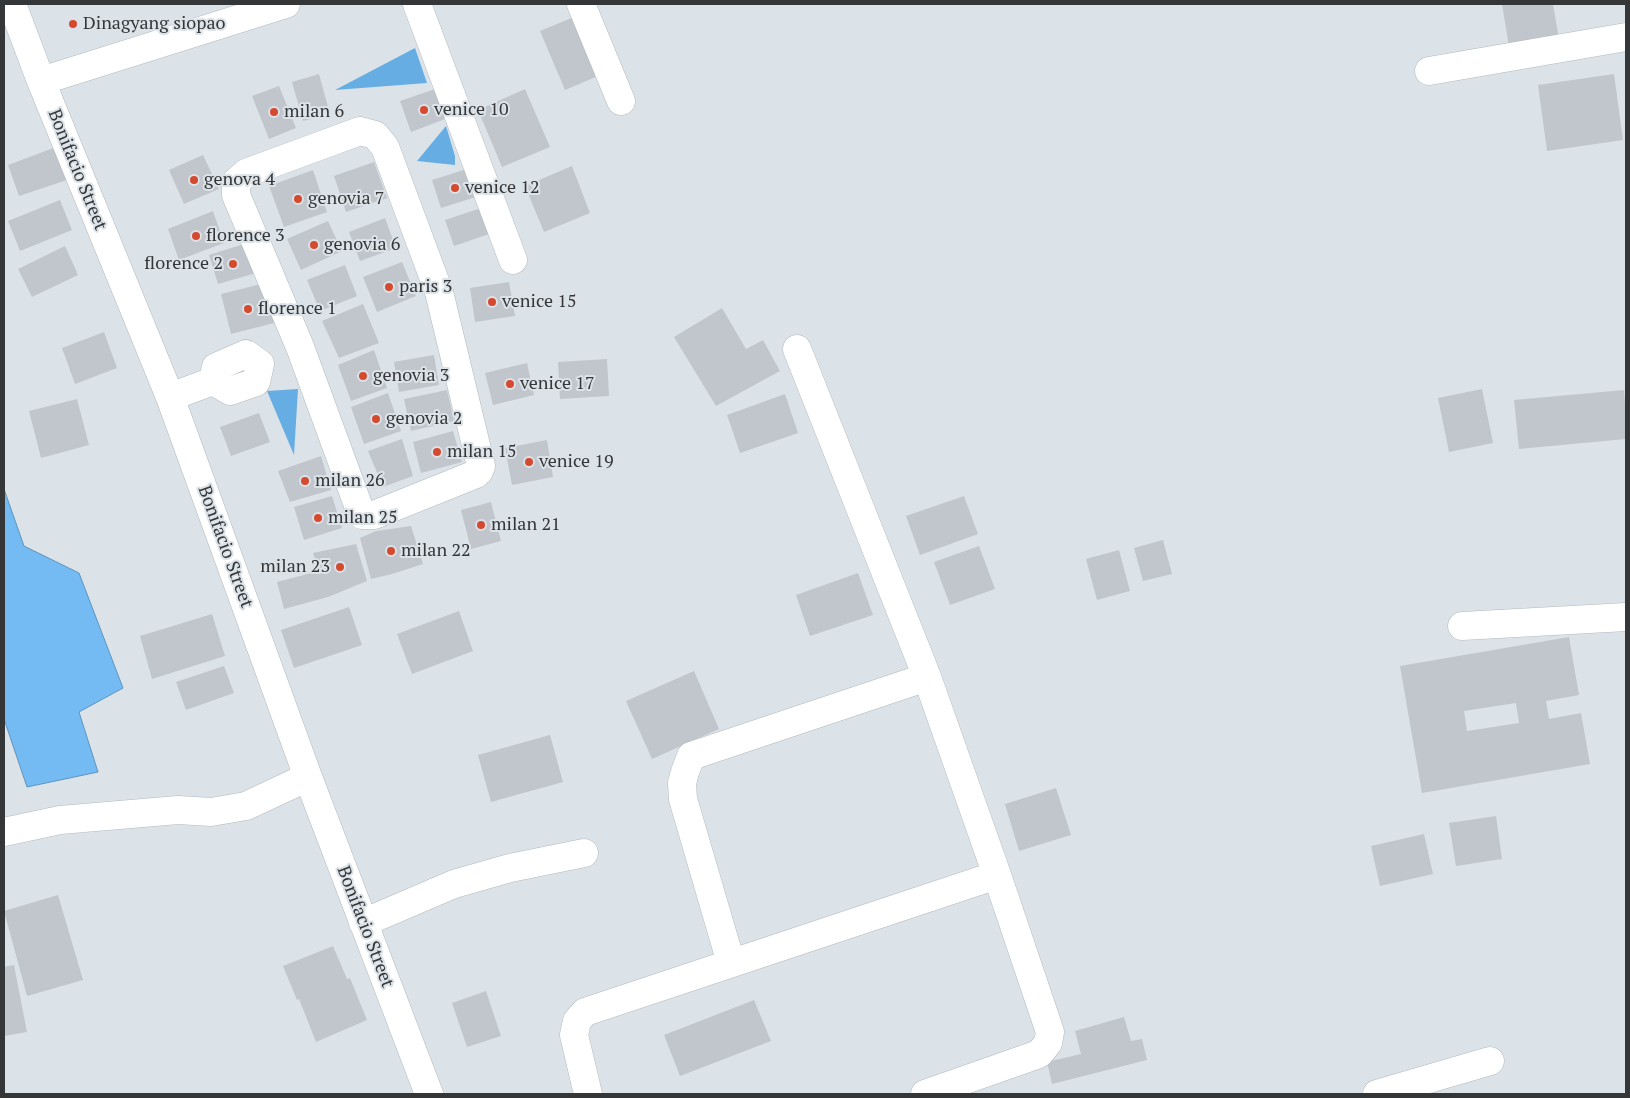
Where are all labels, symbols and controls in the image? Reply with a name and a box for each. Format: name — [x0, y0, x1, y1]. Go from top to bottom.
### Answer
place label: Dinagyang siopao — [83, 13, 226, 35]
marker: Dinagyang siopao — [67, 18, 79, 30]
place label: venice 10 — [434, 99, 509, 121]
place label: milan 6 — [284, 101, 344, 123]
marker: venice 10 — [418, 104, 430, 116]
street label: Bonifacio Street — [43, 106, 111, 234]
marker: milan 6 — [268, 106, 280, 118]
place label: genova 4 — [204, 169, 275, 191]
marker: genova 4 — [188, 174, 200, 186]
place label: venice 12 — [465, 177, 540, 199]
marker: venice 12 — [449, 182, 461, 194]
place label: genovia 7 — [308, 188, 384, 210]
marker: genovia 7 — [292, 193, 304, 205]
place label: florence 3 — [206, 225, 285, 247]
marker: florence 3 — [190, 230, 202, 242]
place label: genovia 6 — [324, 234, 400, 256]
marker: genovia 6 — [308, 239, 320, 251]
place label: florence 2 — [144, 253, 223, 275]
marker: florence 2 — [227, 258, 239, 270]
place label: paris 3 — [399, 276, 452, 298]
marker: paris 3 — [383, 281, 395, 293]
place label: venice 15 — [502, 291, 577, 313]
marker: venice 15 — [486, 296, 498, 308]
place label: florence 1 — [258, 298, 337, 320]
marker: florence 1 — [242, 303, 254, 315]
place label: genovia 3 — [373, 365, 449, 387]
marker: genovia 3 — [357, 370, 369, 382]
place label: venice 17 — [520, 373, 595, 395]
marker: venice 17 — [504, 378, 516, 390]
place label: genovia 2 — [386, 408, 462, 430]
marker: genovia 2 — [370, 413, 382, 425]
place label: milan 15 — [447, 441, 517, 463]
marker: milan 15 — [431, 446, 443, 458]
place label: venice 19 — [539, 451, 614, 473]
marker: venice 19 — [523, 456, 535, 468]
place label: milan 26 — [315, 470, 385, 492]
marker: milan 26 — [299, 475, 311, 487]
street label: Bonifacio Street — [193, 483, 257, 611]
place label: milan 25 — [328, 507, 398, 529]
marker: milan 25 — [312, 512, 324, 524]
place label: milan 21 — [491, 514, 561, 536]
marker: milan 21 — [475, 519, 487, 531]
place label: milan 22 — [401, 540, 471, 562]
marker: milan 22 — [385, 545, 397, 557]
place label: milan 23 — [260, 556, 330, 578]
marker: milan 23 — [334, 561, 346, 573]
street label: Bonifacio Street — [332, 863, 398, 991]

